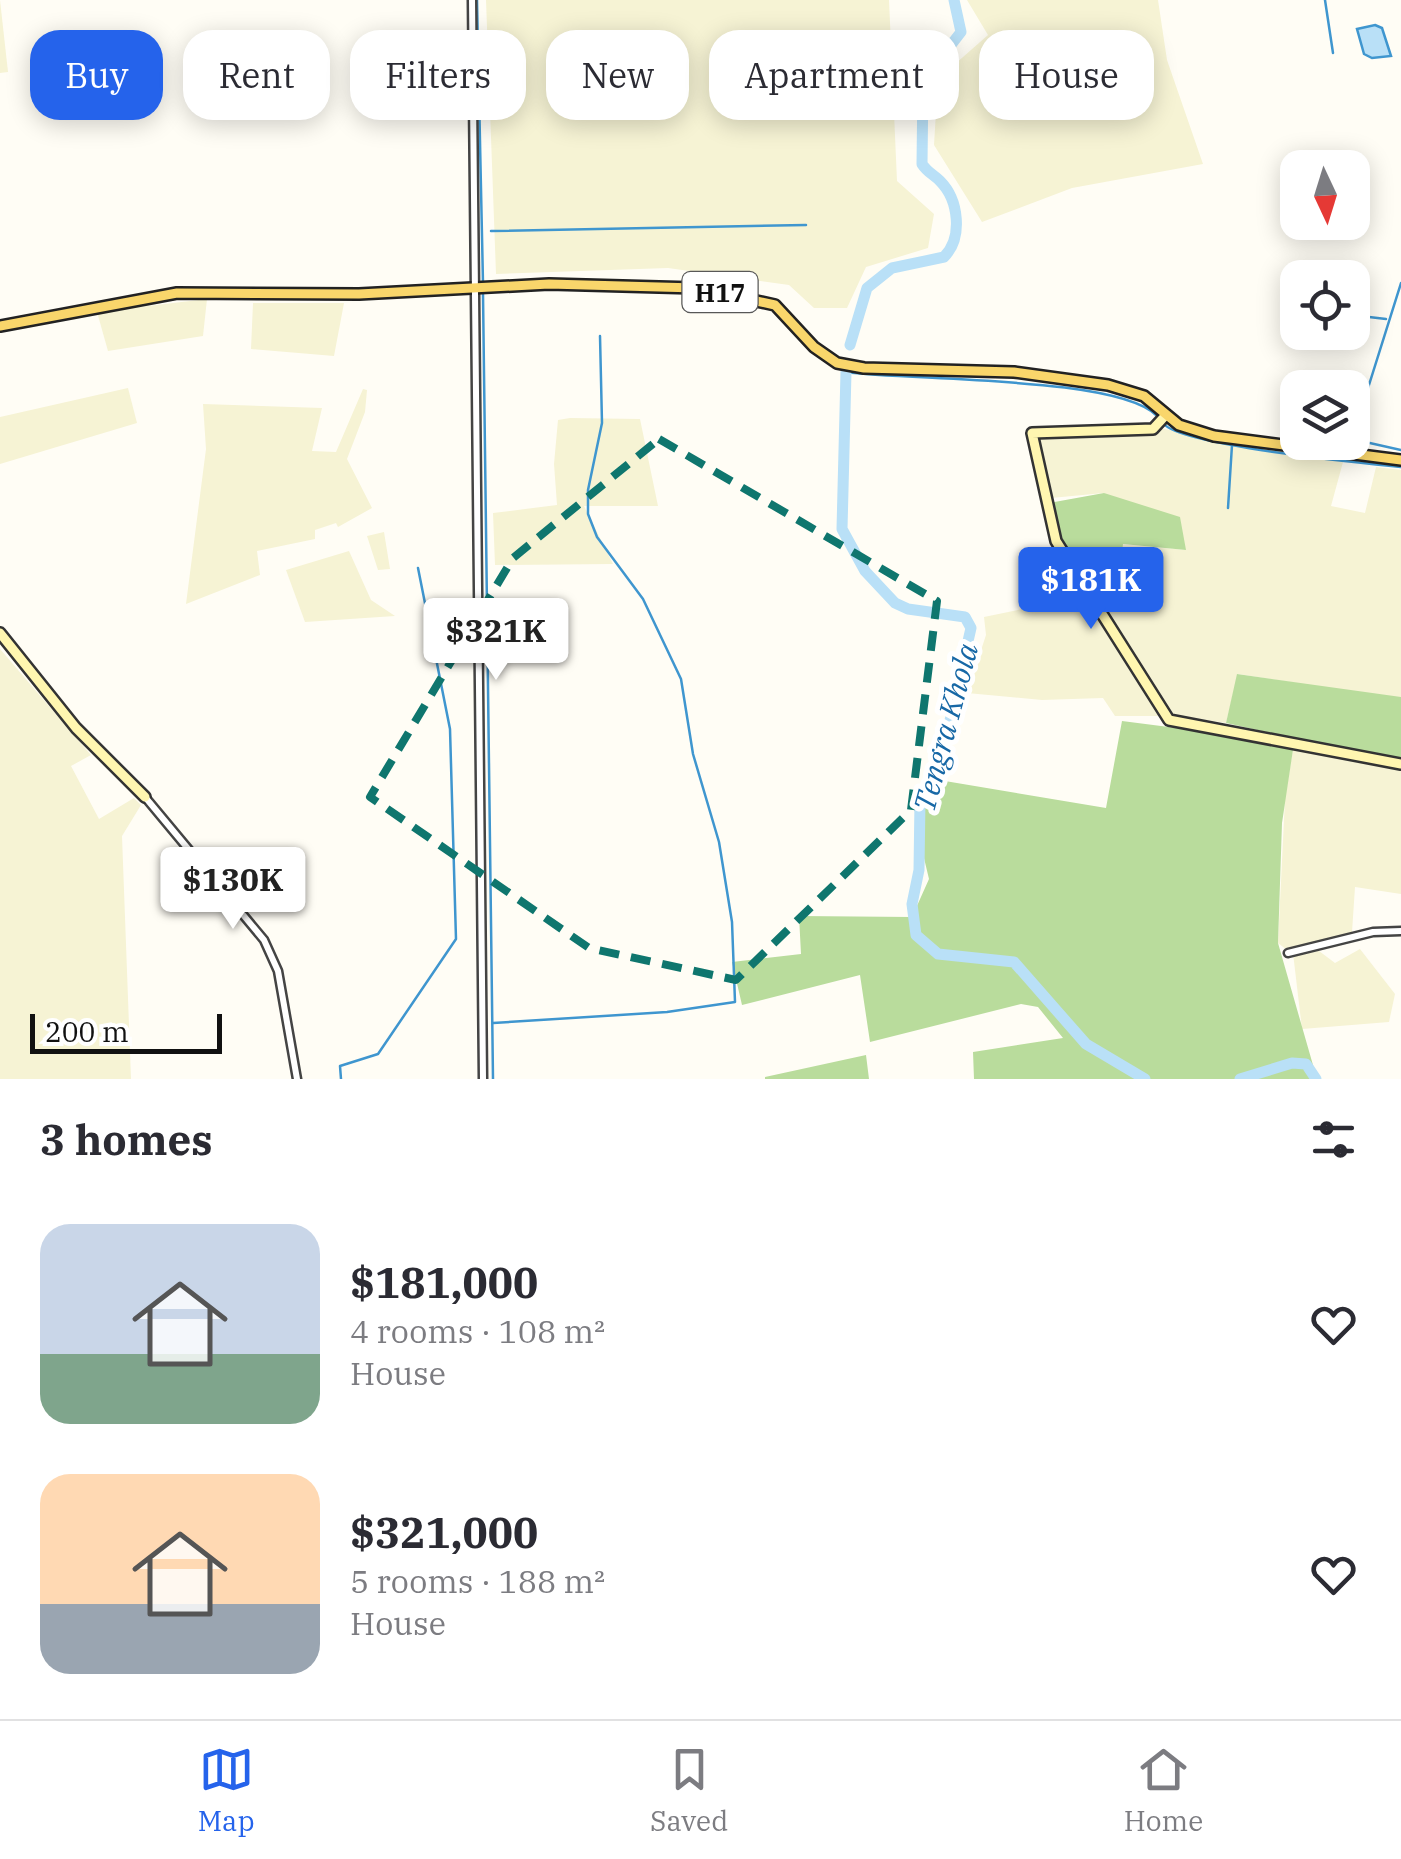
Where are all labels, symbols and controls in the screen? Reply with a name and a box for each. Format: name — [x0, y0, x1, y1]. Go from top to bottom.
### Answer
chip: Buy — [30, 30, 163, 120]
chip: Rent — [183, 30, 330, 120]
chip: Filters — [350, 30, 526, 120]
chip: New — [546, 30, 689, 120]
chip: Apartment — [709, 30, 959, 120]
chip: House — [979, 30, 1154, 120]
north arrow — [1280, 150, 1370, 240]
map controls — [1280, 150, 1370, 460]
button: locate — [1280, 260, 1370, 350]
road number: H17 — [682, 272, 758, 312]
button: layers — [1280, 370, 1370, 460]
pin: $181K — [1021, 547, 1161, 632]
text: $181K — [1040, 558, 1142, 600]
pin: $321K — [426, 598, 566, 683]
text: $321K — [445, 609, 547, 651]
water label: Tengra Khola — [904, 638, 986, 816]
pin: $130K — [163, 847, 303, 932]
text: $130K — [182, 858, 284, 900]
scale bar — [30, 1009, 222, 1054]
text: 200 m — [45, 1013, 129, 1050]
text: 3 homes — [40, 1112, 213, 1167]
icon: filters — [1306, 1112, 1361, 1167]
text: $181,000 — [350, 1255, 538, 1310]
icon: home — [120, 1264, 240, 1384]
icon: heart — [1306, 1297, 1361, 1352]
text: 4 rooms · 108 m² — [350, 1310, 605, 1352]
text: House — [350, 1352, 446, 1394]
text: $321,000 — [350, 1505, 538, 1560]
icon: home — [120, 1514, 240, 1634]
icon: heart — [1306, 1547, 1361, 1602]
text: 5 rooms · 188 m² — [350, 1560, 605, 1602]
text: House — [350, 1602, 446, 1644]
tab: Map — [198, 1742, 255, 1839]
tab: Saved — [650, 1742, 728, 1839]
tab: Home — [1124, 1742, 1203, 1839]

